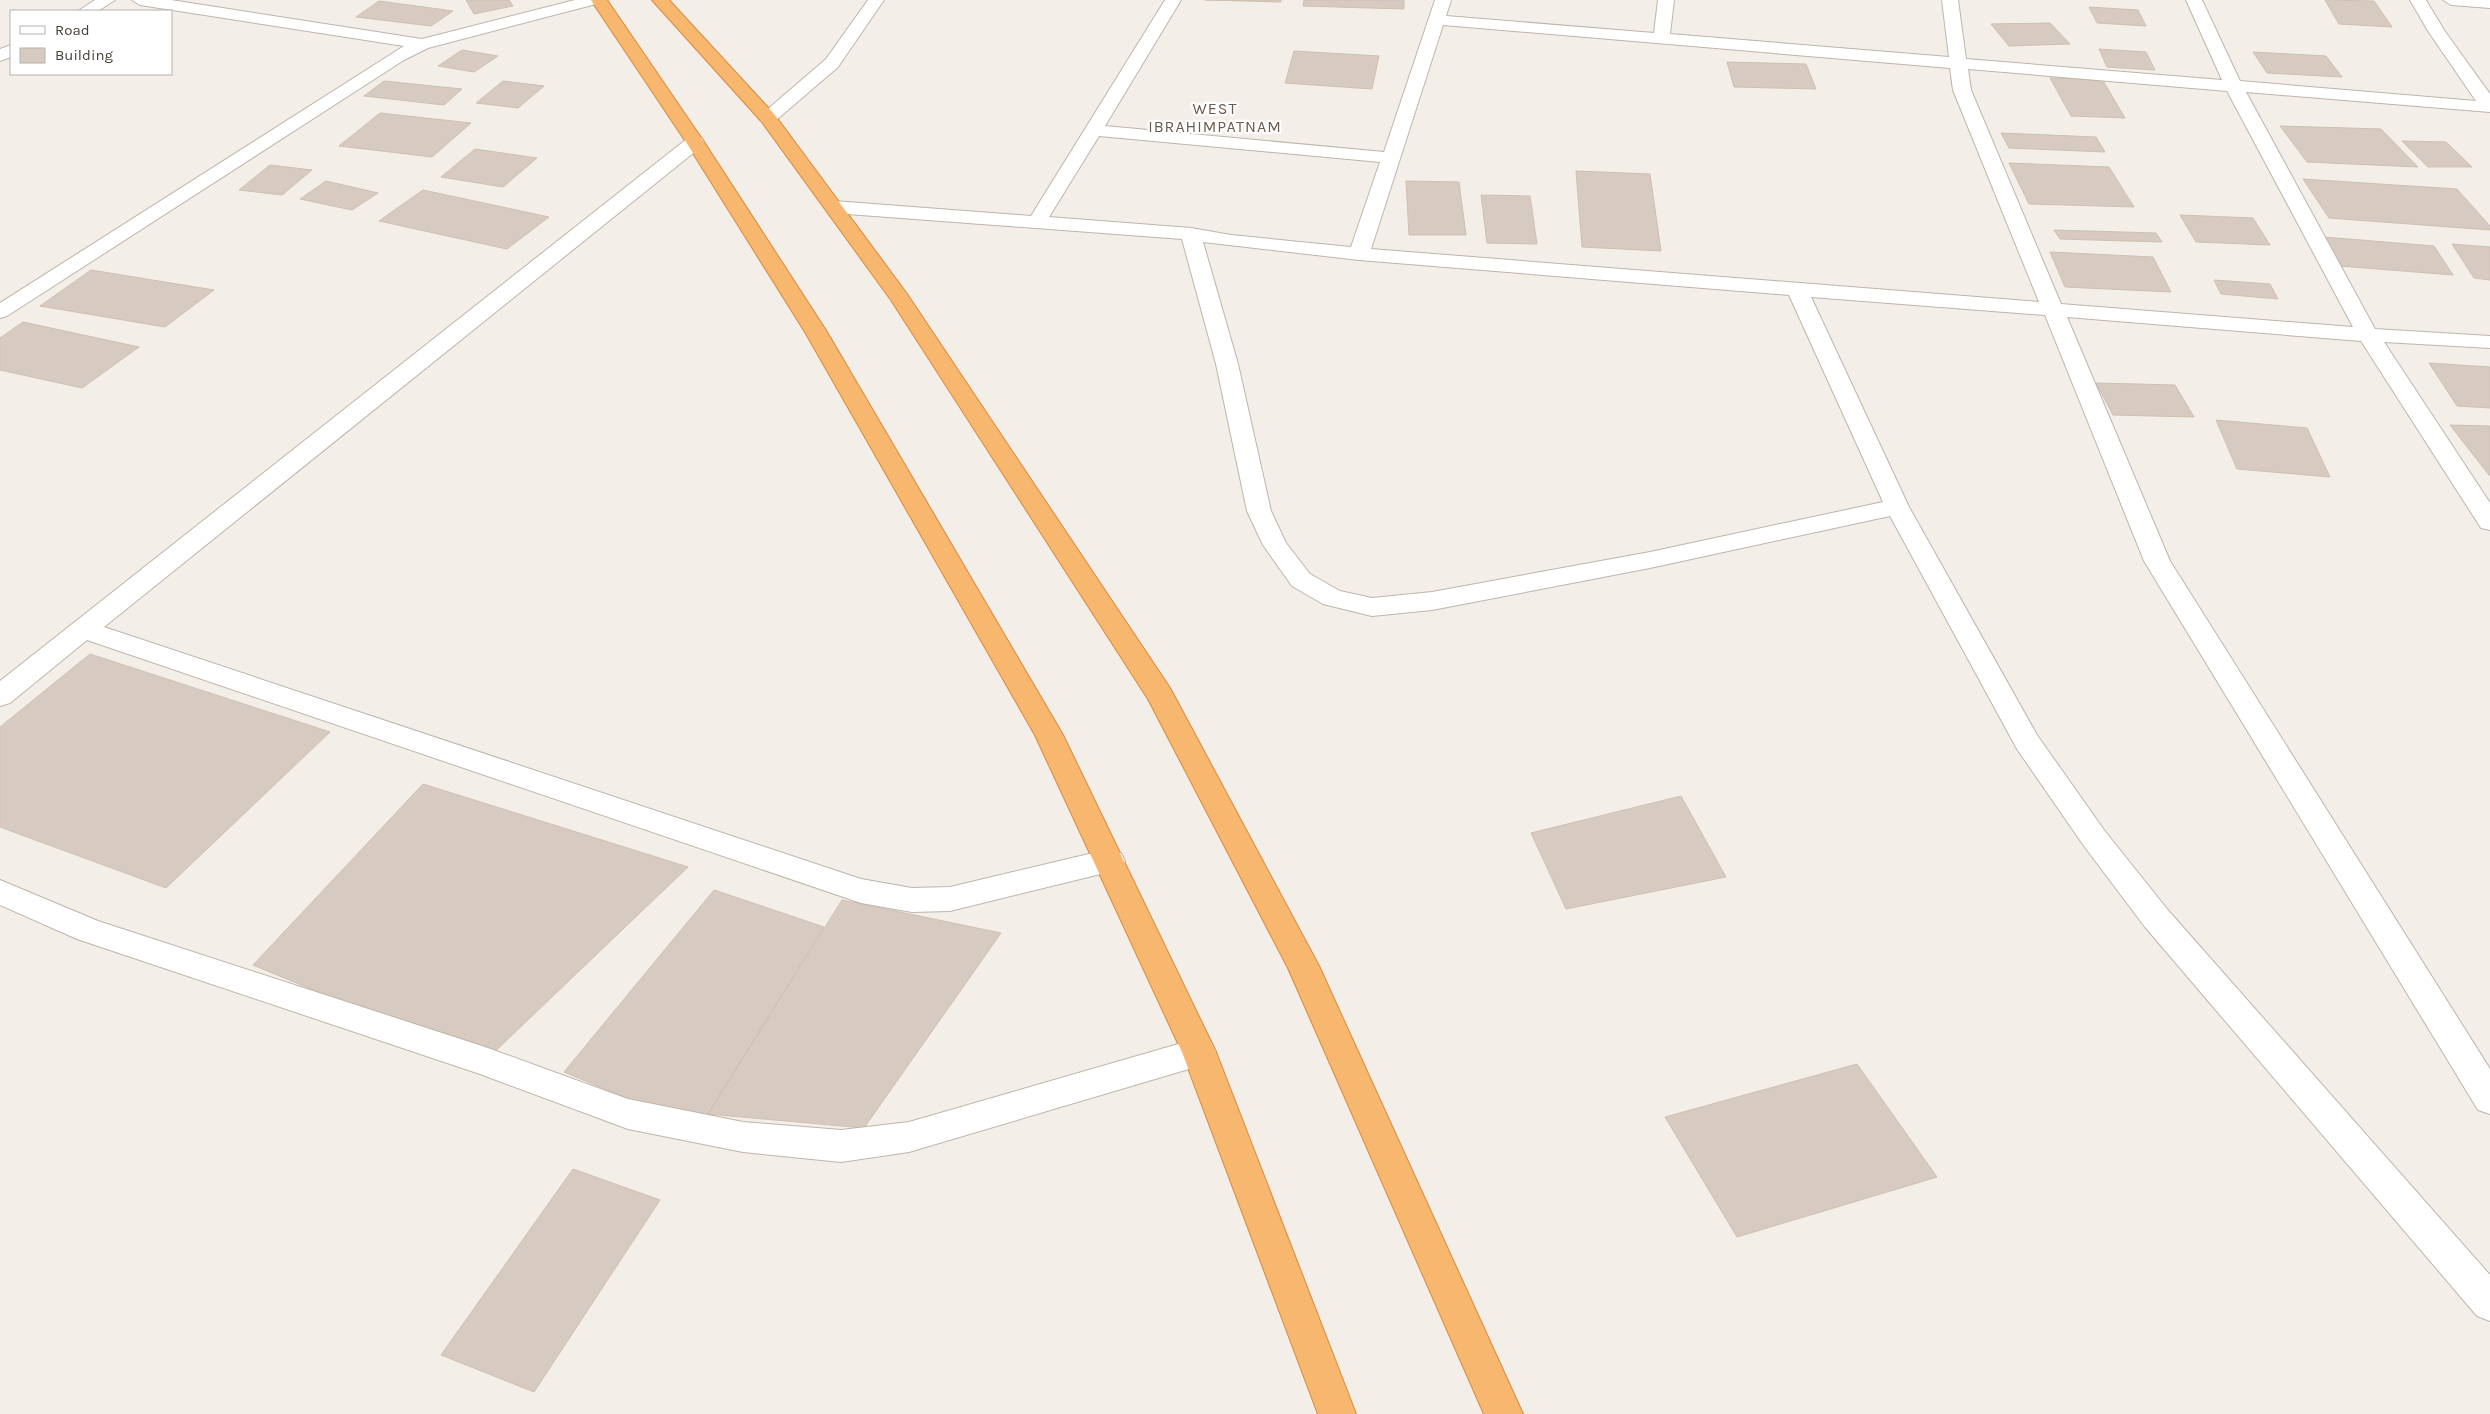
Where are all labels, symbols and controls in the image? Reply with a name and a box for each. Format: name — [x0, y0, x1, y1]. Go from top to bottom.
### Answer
legend — [10, 10, 172, 75]
text: Road — [55, 21, 90, 39]
text: Building — [55, 46, 113, 64]
district label: WEST IBRAHIMPATNAM — [1148, 99, 1282, 136]

